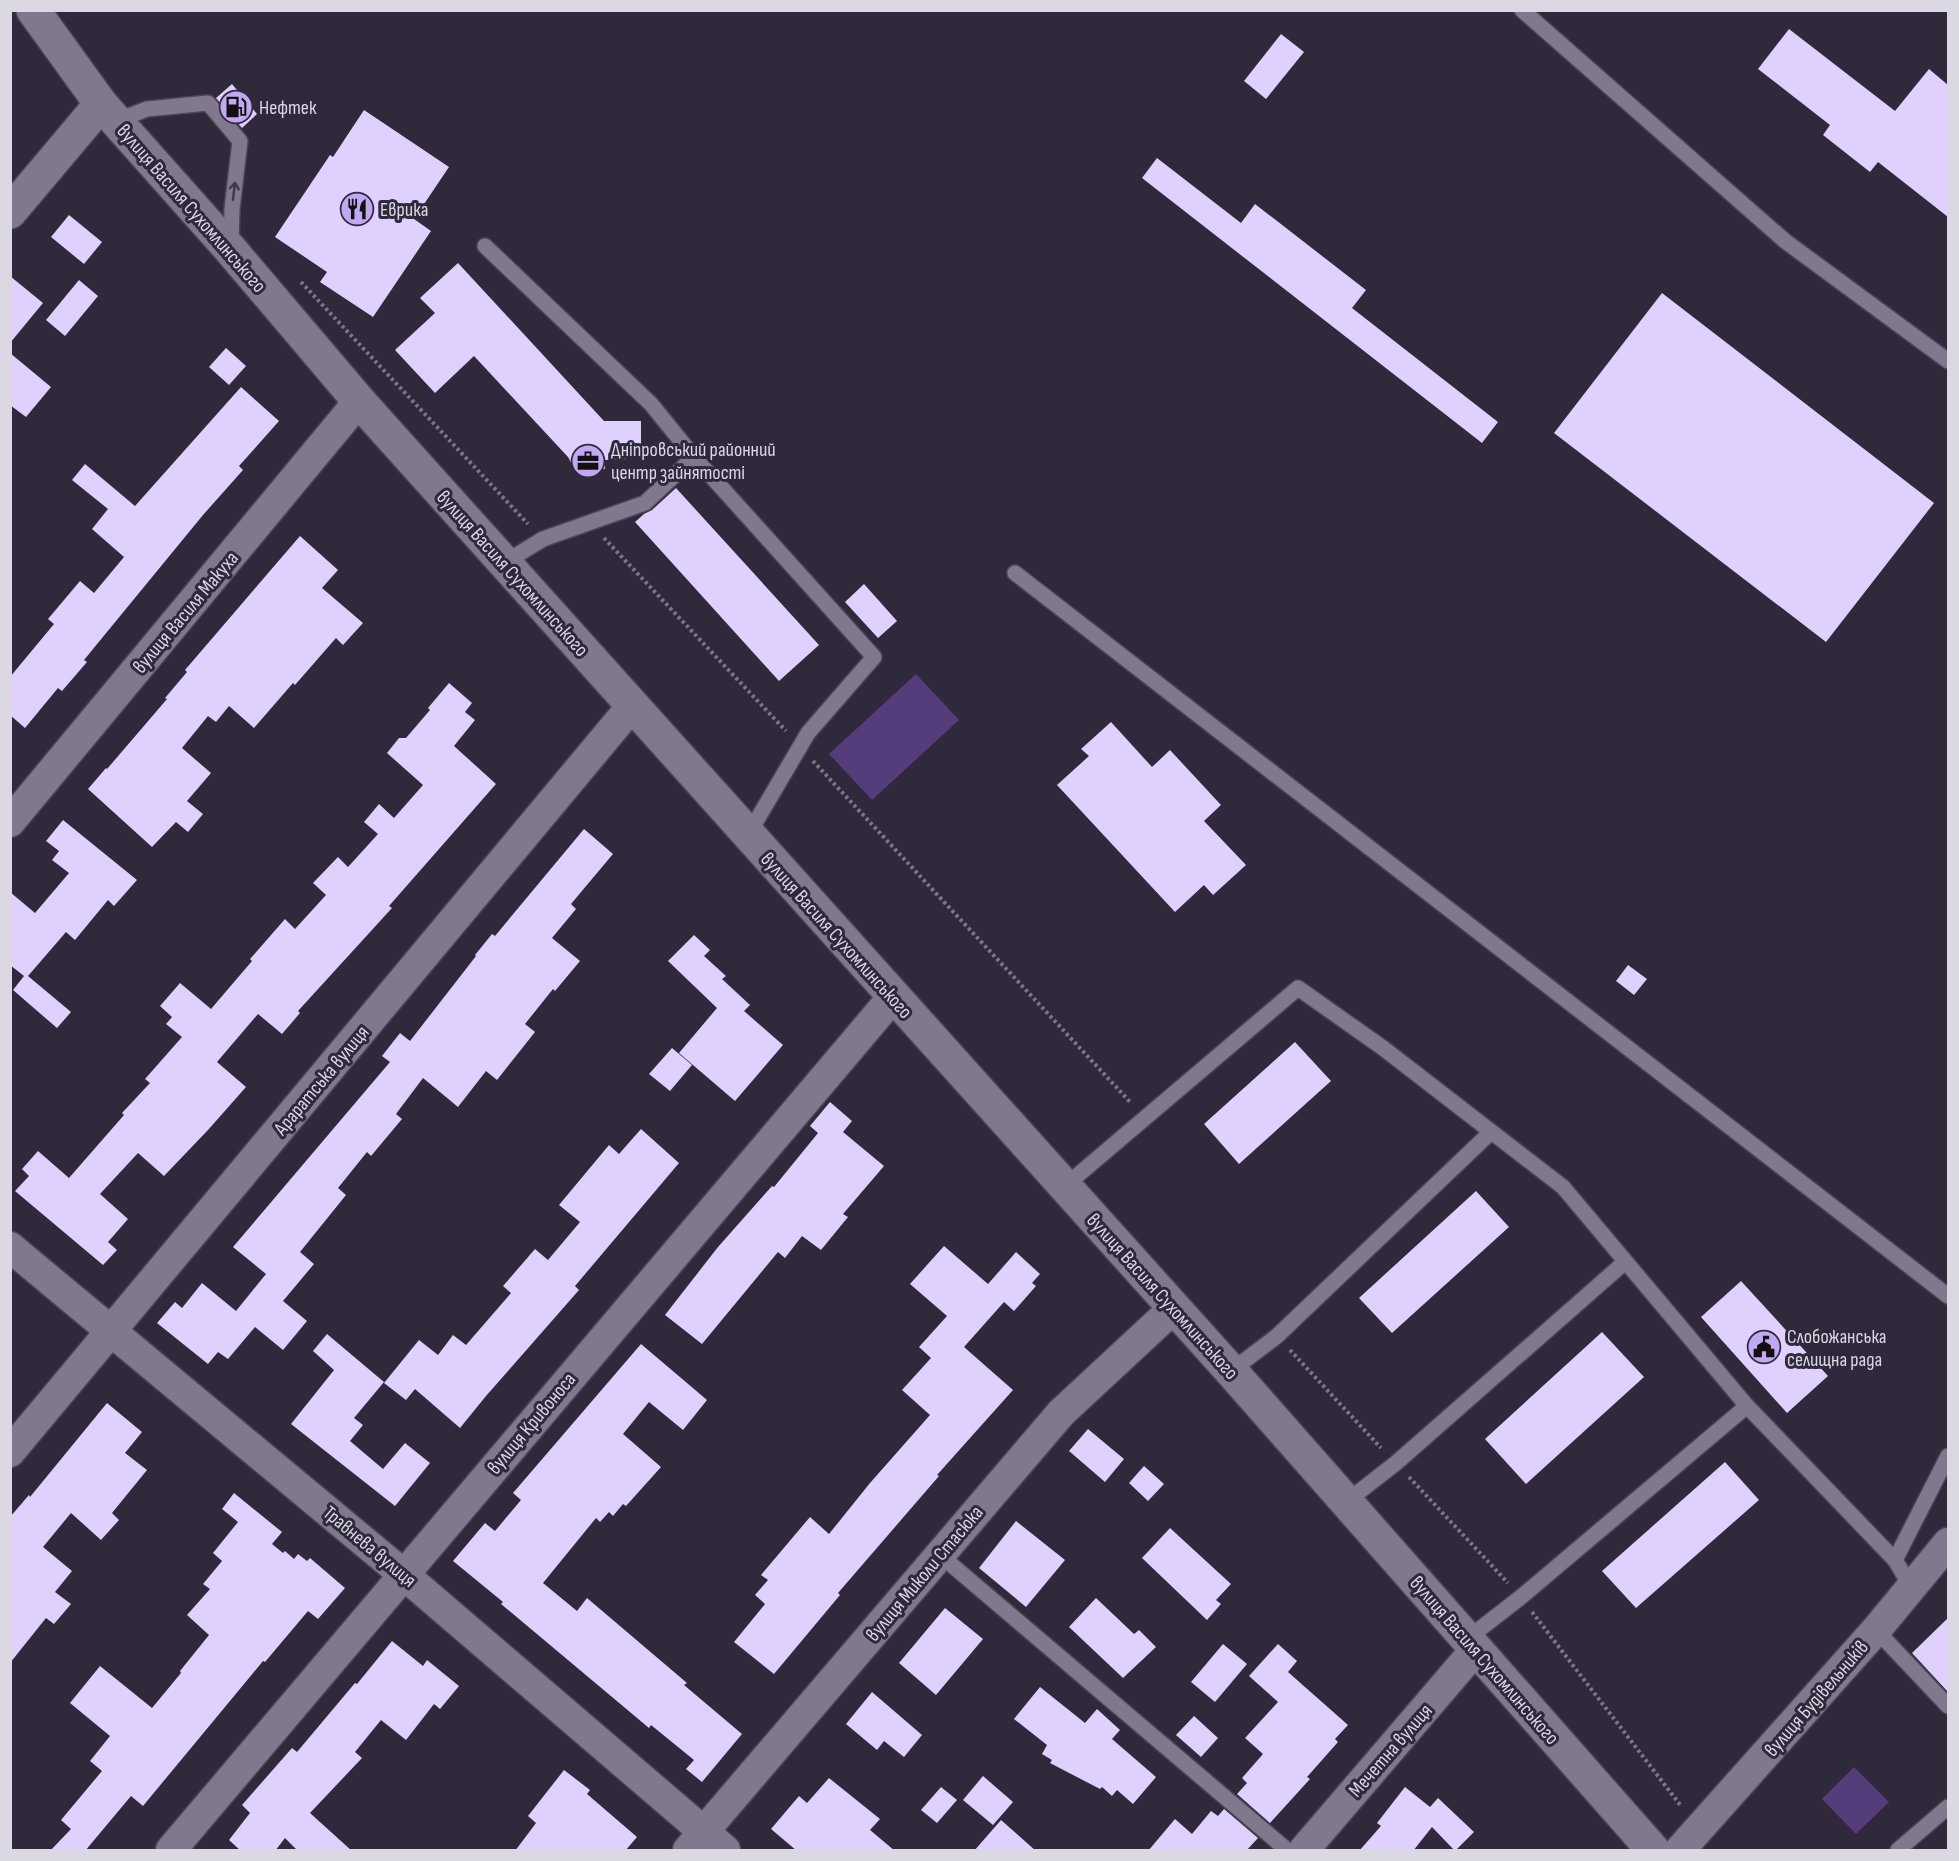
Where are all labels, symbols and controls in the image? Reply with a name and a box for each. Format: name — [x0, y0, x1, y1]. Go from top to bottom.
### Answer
fuel station icon: Нефтек — [218, 89, 254, 125]
place label: Нефтек — [259, 96, 317, 120]
street label: вулиця Василя Сухомлинського — [112, 120, 271, 298]
one-way arrow — [228, 182, 239, 201]
restaurant icon: Еврика — [339, 191, 375, 227]
place label: Еврика — [380, 198, 428, 222]
place label: Дніпровський районний центр зайнятості — [611, 438, 776, 485]
office icon: Дніпровський районний центр зайнятості — [570, 443, 606, 479]
street label: вулиця Василя Сухомлинського — [431, 486, 593, 662]
street label: вулиця Василя Макуха — [128, 547, 244, 678]
street label: вулиця Василя Сухомлинського — [755, 848, 917, 1024]
street label: Араратська вулиця — [268, 1021, 375, 1141]
street label: вулиця Василя Сухомлинського — [1081, 1209, 1243, 1385]
place label: Слобожанська селищна рада — [1787, 1325, 1887, 1372]
public building icon: Слобожанська селищна рада — [1746, 1329, 1782, 1365]
street label: вулиця Кривоноса — [482, 1368, 581, 1479]
street label: Травнева вулиця — [318, 1501, 421, 1593]
street label: вулиця Миколи Стасюка — [861, 1501, 988, 1646]
street label: вулиця Василя Сухомлинського — [1405, 1572, 1564, 1750]
street label: вулиця Будівельників — [1760, 1636, 1874, 1762]
street label: Мечетна вулиця — [1344, 1699, 1438, 1802]

